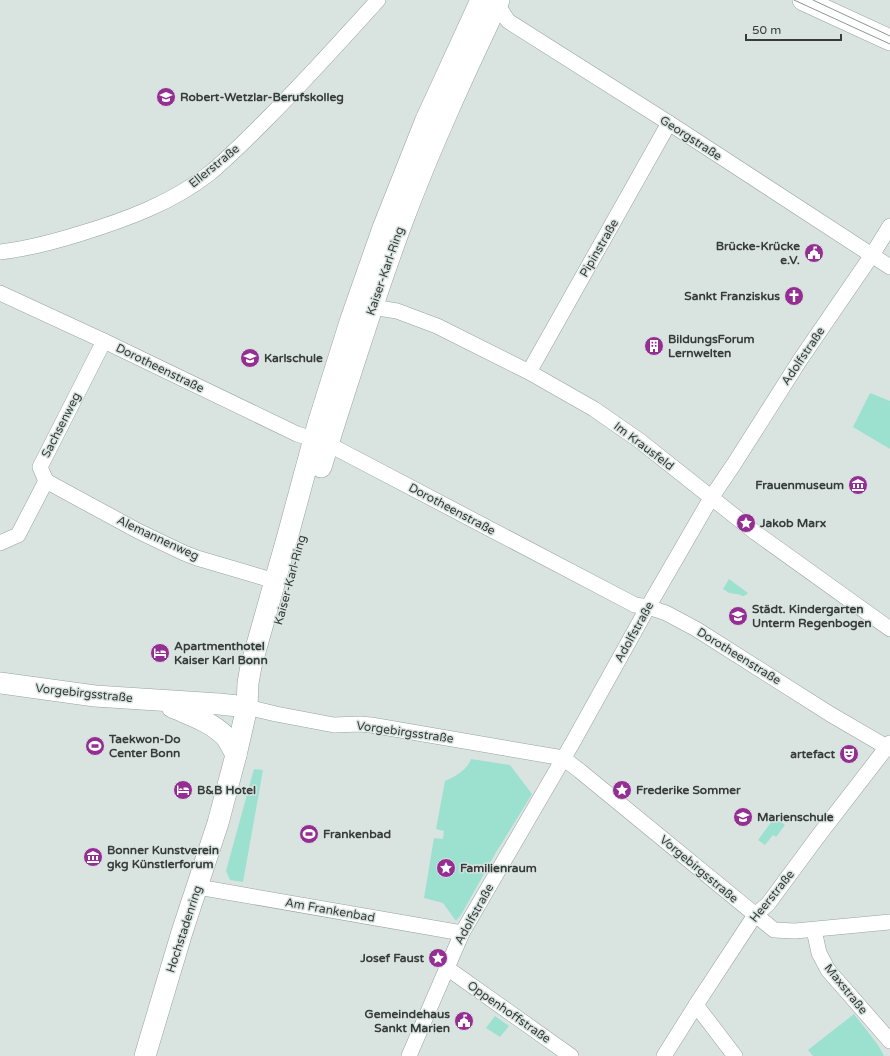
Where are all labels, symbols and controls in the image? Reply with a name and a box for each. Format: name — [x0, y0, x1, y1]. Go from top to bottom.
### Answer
scale bar — [746, 16, 841, 42]
text: 50 m — [752, 23, 781, 37]
school or university icon: Robert-Wetzlar-Berufskolleg — [155, 86, 177, 108]
place label: Robert-Wetzlar-Berufskolleg — [180, 90, 344, 105]
street label: Georgstraße — [657, 113, 725, 163]
street label: Ellerstraße — [186, 141, 242, 191]
street label: Pipinstraße — [577, 216, 621, 279]
street label: Kaiser-Karl-Ring — [363, 225, 407, 317]
place label: Brücke-Krücke e.V. — [716, 239, 800, 267]
public building icon: Brücke-Krücke e.V. — [803, 242, 825, 264]
church icon: Sankt Franziskus — [783, 285, 805, 307]
place label: Sankt Franziskus — [684, 289, 780, 303]
street label: Adolfstraße — [778, 324, 828, 388]
place label: BildungsForum Lernwelten — [668, 332, 755, 360]
building icon: BildungsForum Lernwelten — [643, 335, 665, 357]
street label: Dorotheenstraße — [114, 341, 207, 395]
school or university icon: Karlschule — [239, 347, 261, 369]
place label: Karlschule — [264, 351, 323, 365]
street label: Sachsenweg — [39, 390, 83, 460]
street label: Im Krausfeld — [611, 419, 677, 473]
museum icon: Frauenmuseum — [847, 474, 869, 496]
place label: Frauenmuseum — [755, 478, 844, 492]
street label: Dorotheenstraße — [406, 480, 498, 538]
place icon: Jakob Marx — [735, 512, 757, 534]
street label: Alemannenweg — [115, 513, 201, 563]
place label: Jakob Marx — [759, 516, 827, 530]
street label: Kaiser-Karl-Ring — [271, 533, 309, 627]
street label: Adolfstraße — [612, 599, 656, 665]
place label: Städt. Kindergarten Unterm Regenbogen — [752, 602, 872, 631]
school or university icon: Städt. Kindergarten Unterm Regenbogen — [727, 605, 749, 627]
street label: Dorotheenstraße — [694, 625, 784, 688]
place label: Apartmenthotel Kaiser Karl Bonn — [174, 639, 268, 667]
hotel icon: Apartmenthotel Kaiser Karl Bonn — [149, 642, 171, 664]
street label: Vorgebirgsstraße — [35, 681, 134, 705]
street label: Vorgebirgsstraße — [356, 718, 455, 746]
place label: Taekwon-Do Center Bonn — [108, 732, 180, 760]
sports icon: Taekwon-Do Center Bonn — [84, 735, 106, 757]
theatre icon: artefact — [838, 743, 860, 765]
place label: artefact — [790, 747, 835, 761]
hotel icon: B&B Hotel — [172, 779, 194, 801]
place icon: Frederike Sommer — [611, 779, 633, 801]
place label: B&B Hotel — [197, 783, 256, 797]
place label: Frederike Sommer — [636, 783, 741, 797]
school or university icon: Marienschule — [732, 806, 754, 828]
place label: Marienschule — [757, 810, 834, 824]
sports icon: Frankenbad — [298, 823, 320, 845]
place label: Frankenbad — [323, 827, 391, 841]
street label: Vorgebirgsstraße — [657, 832, 741, 906]
place label: Bonner Kunstverein gkg Künstlerforum — [107, 843, 219, 872]
museum icon: Bonner Kunstverein gkg Künstlerforum — [82, 846, 104, 868]
place icon: Familienraum — [435, 857, 457, 879]
place label: Familienraum — [460, 861, 537, 875]
street label: Heerstraße — [747, 867, 797, 925]
street label: Adolfstraße — [452, 881, 496, 947]
street label: Hochstadenring — [163, 884, 205, 974]
street label: Am Frankenbad — [284, 895, 376, 925]
place icon: Josef Faust — [427, 947, 449, 969]
place label: Josef Faust — [359, 951, 424, 965]
street label: Maxstraße — [822, 961, 871, 1017]
street label: Oppenhoffstraße — [465, 978, 554, 1046]
place label: Gemeindehaus Sankt Marien — [365, 1007, 450, 1035]
public building icon: Gemeindehaus Sankt Marien — [453, 1010, 475, 1032]

